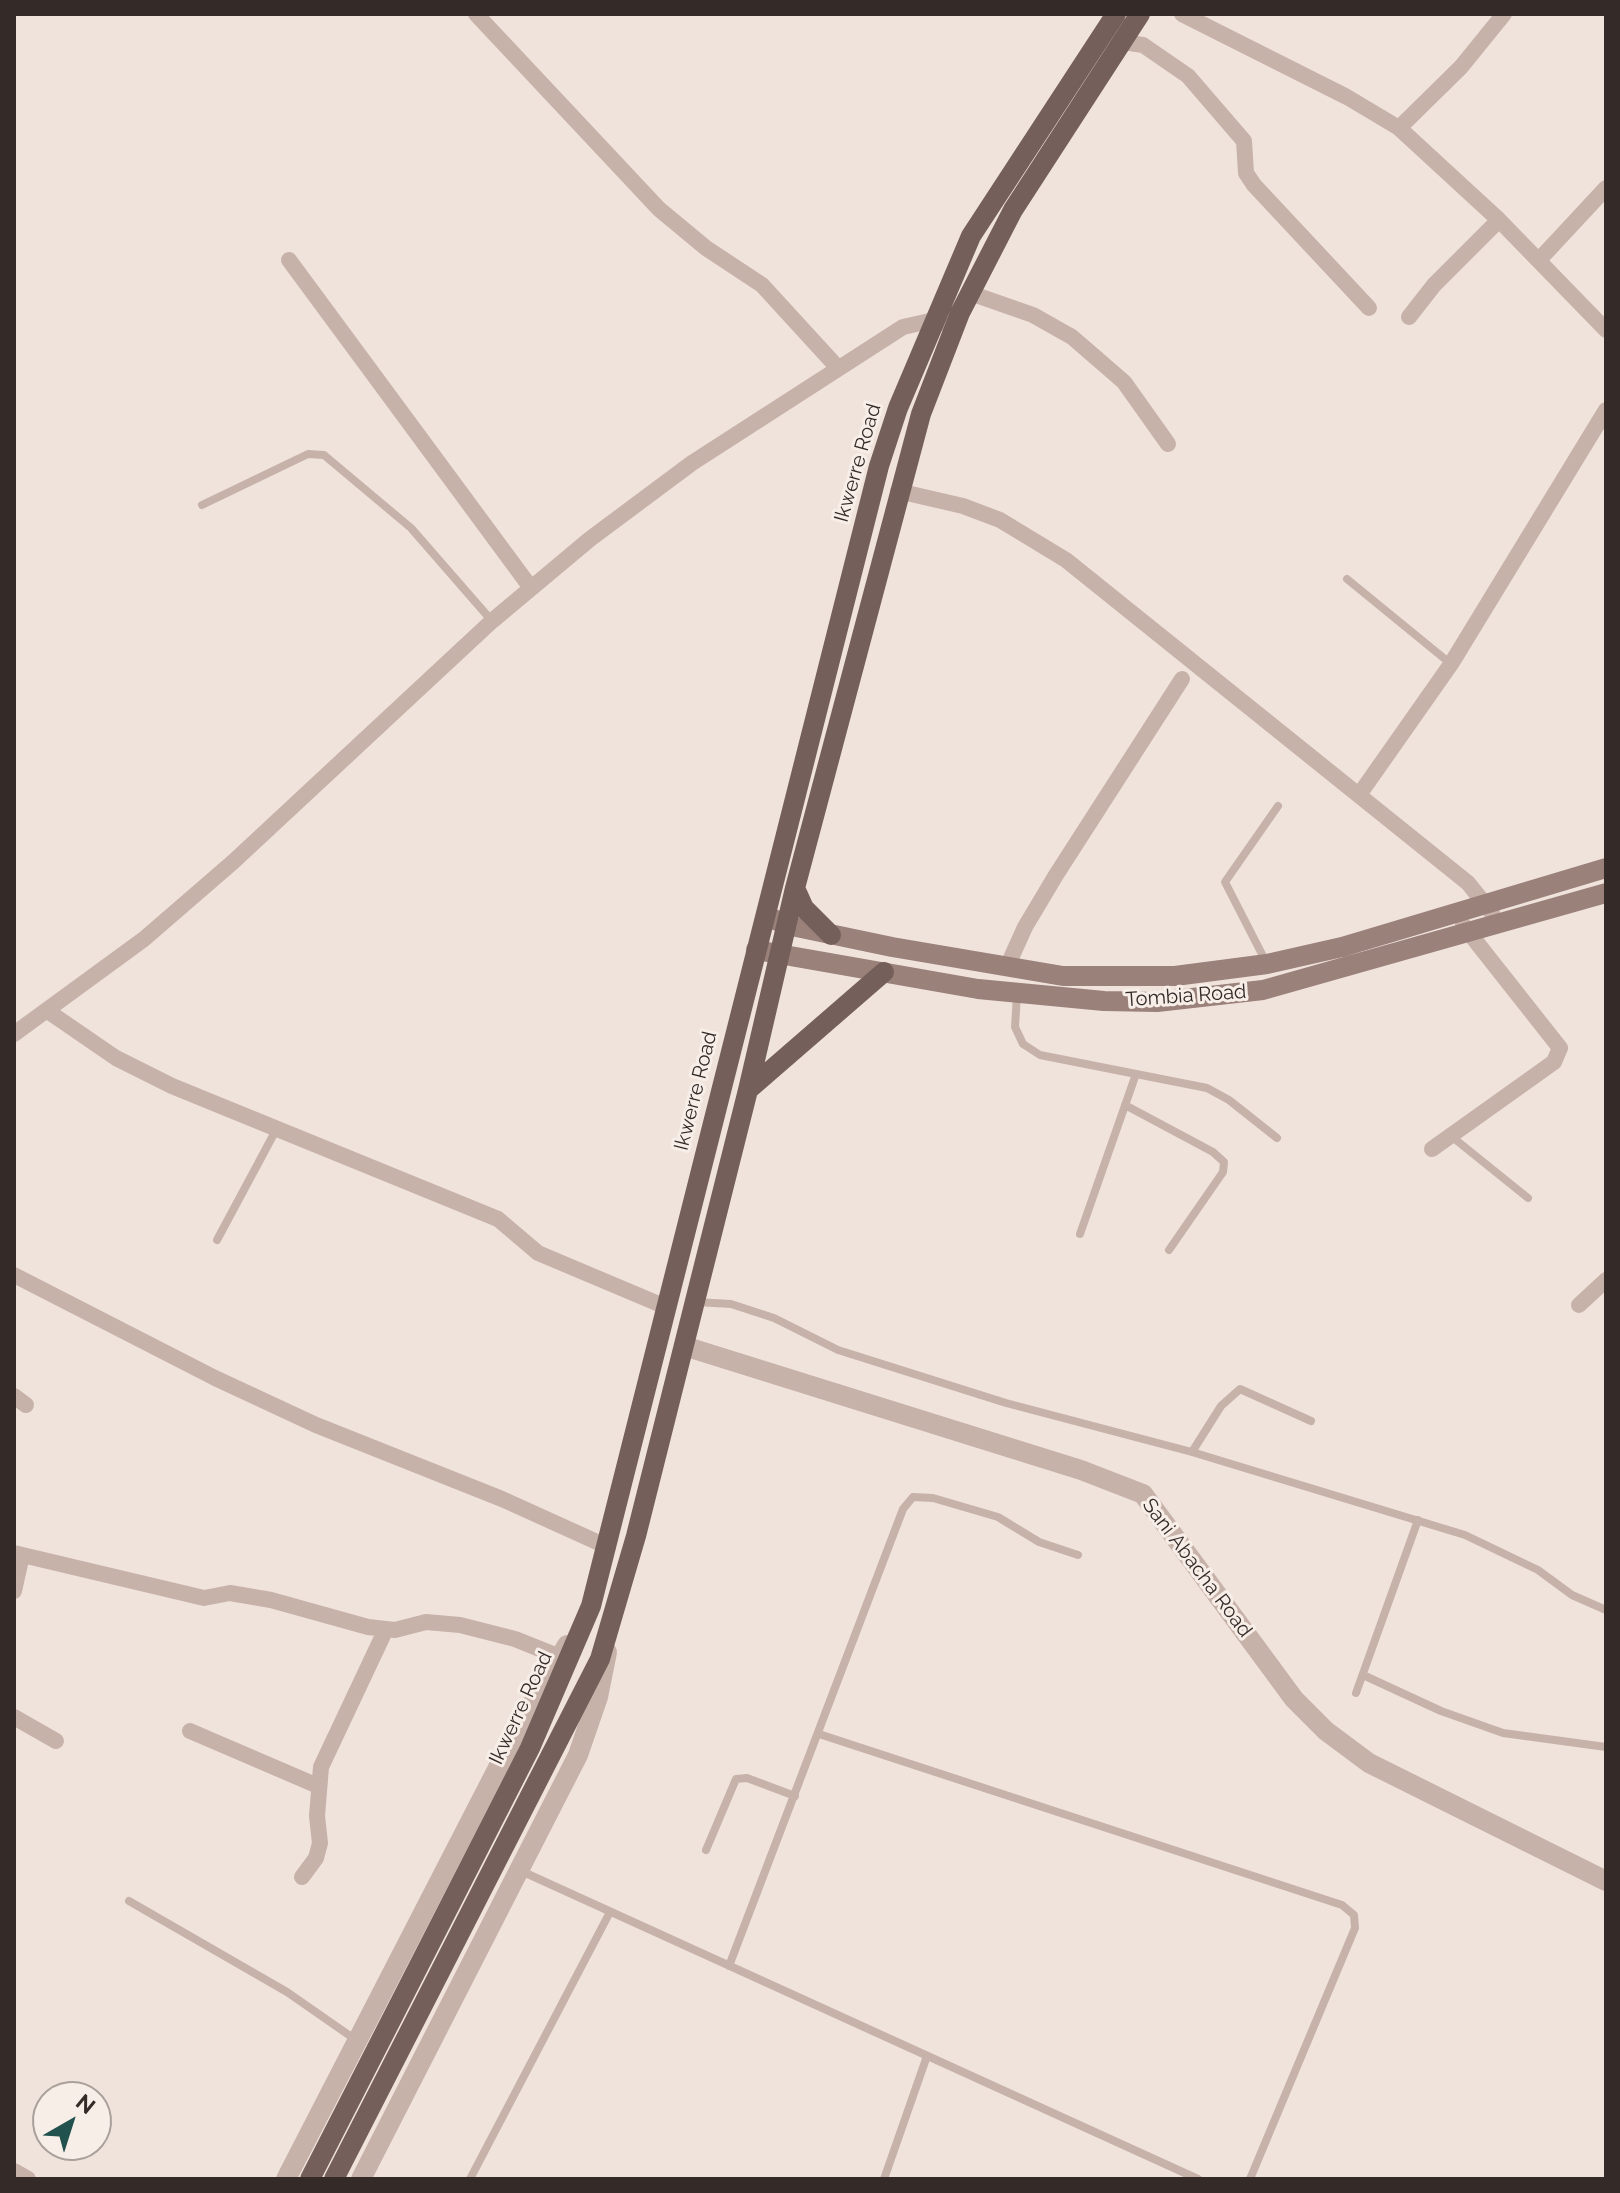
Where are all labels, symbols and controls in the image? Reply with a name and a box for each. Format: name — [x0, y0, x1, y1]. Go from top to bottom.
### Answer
street label: Ikwerre Road — [830, 401, 886, 525]
street label: Tombia Road — [1125, 980, 1247, 1012]
street label: Ikwerre Road — [670, 1029, 722, 1153]
street label: Sani Abacha Road — [1137, 1494, 1257, 1642]
street label: Ikwerre Road — [484, 1648, 558, 1768]
north arrow — [32, 2081, 112, 2161]
text: N — [71, 2089, 101, 2119]

